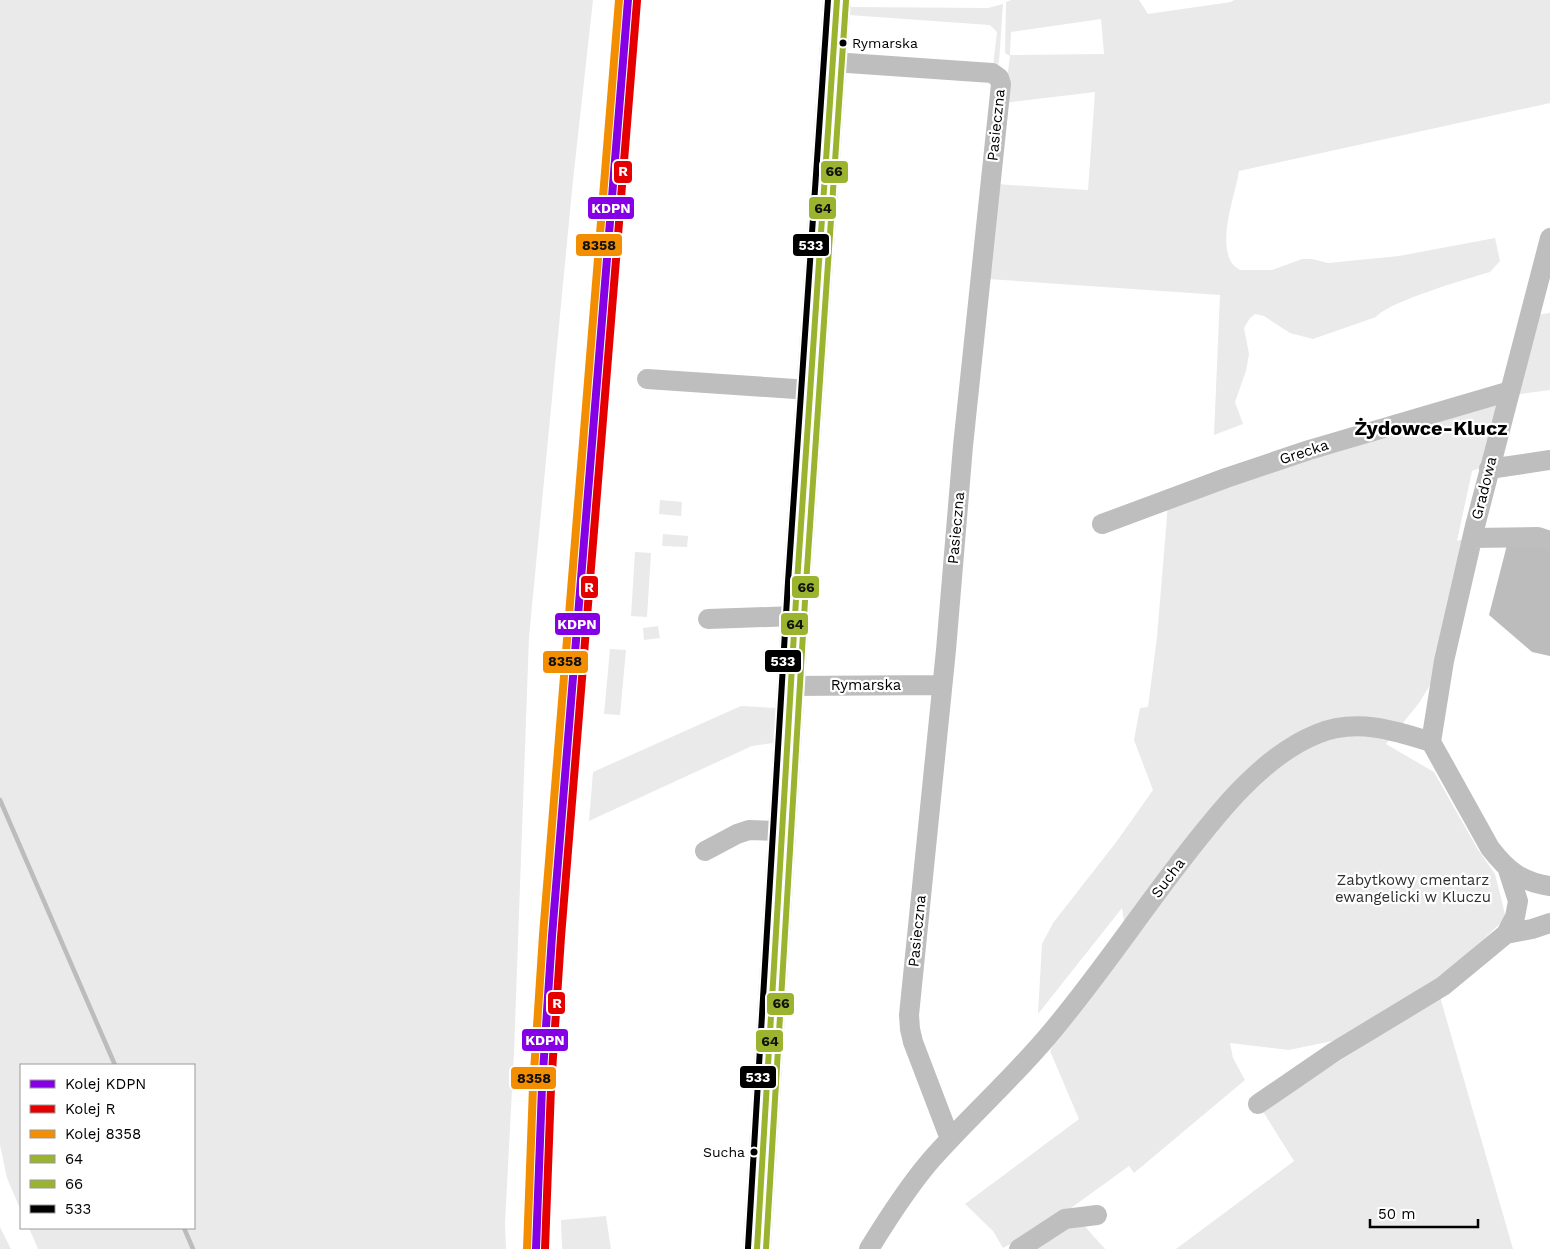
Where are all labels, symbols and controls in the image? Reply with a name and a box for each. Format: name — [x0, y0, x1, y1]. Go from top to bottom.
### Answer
place label: Rymarska — [852, 35, 918, 51]
marker: Rymarska — [838, 38, 848, 48]
street label: Pasieczna — [983, 88, 1009, 162]
line badge: R — [613, 160, 633, 184]
line badge: 66 — [820, 160, 849, 184]
text: R — [618, 163, 628, 179]
text: 66 — [825, 163, 843, 179]
line badge: KDPN — [587, 196, 635, 220]
line badge: 64 — [808, 196, 837, 220]
text: KDPN — [591, 200, 631, 216]
text: 64 — [814, 200, 832, 216]
line badge: 8358 — [575, 233, 623, 257]
line badge: 533 — [792, 233, 830, 257]
text: 8358 — [582, 237, 616, 253]
text: 533 — [799, 237, 823, 253]
district label: Żydowce-Klucz — [1354, 416, 1508, 440]
street label: Grecka — [1277, 435, 1331, 468]
street label: Gradowa — [1467, 454, 1501, 521]
street label: Pasieczna — [944, 491, 968, 565]
line badge: R — [580, 575, 599, 599]
line badge: 66 — [791, 575, 820, 599]
text: R — [584, 579, 594, 595]
text: 66 — [797, 579, 815, 595]
line badge: KDPN — [554, 612, 601, 636]
line badge: 64 — [780, 612, 809, 636]
text: KDPN — [557, 616, 597, 632]
text: 64 — [786, 616, 804, 632]
line badge: 533 — [764, 649, 802, 673]
line badge: 8358 — [542, 650, 589, 674]
text: 8358 — [548, 653, 582, 669]
text: 533 — [771, 653, 795, 669]
street label: Rymarska — [831, 676, 902, 694]
street label: Sucha — [1147, 854, 1189, 901]
park label: Zabytkowy cmentarz ewangelicki w Kluczu — [1335, 871, 1491, 906]
street label: Pasieczna — [904, 894, 930, 968]
line badge: R — [547, 991, 566, 1015]
line badge: 66 — [766, 992, 795, 1016]
text: R — [552, 995, 562, 1011]
text: 66 — [772, 995, 790, 1011]
line badge: KDPN — [521, 1028, 569, 1052]
line badge: 64 — [755, 1029, 784, 1053]
text: KDPN — [525, 1032, 565, 1048]
text: 64 — [761, 1033, 779, 1049]
legend — [20, 1064, 195, 1229]
line badge: 533 — [739, 1065, 777, 1089]
line badge: 8358 — [510, 1066, 557, 1090]
text: 533 — [746, 1069, 770, 1085]
text: 8358 — [517, 1070, 551, 1086]
text: Kolej KDPN — [65, 1075, 146, 1093]
text: Kolej R — [65, 1100, 116, 1118]
text: Kolej 8358 — [65, 1125, 141, 1143]
place label: Sucha — [703, 1144, 745, 1160]
marker: Sucha — [749, 1147, 759, 1157]
text: 64 — [65, 1150, 83, 1168]
text: 66 — [65, 1175, 83, 1193]
scale bar — [1370, 1196, 1478, 1228]
text: 533 — [65, 1200, 91, 1218]
text: 50 m — [1378, 1205, 1415, 1223]

